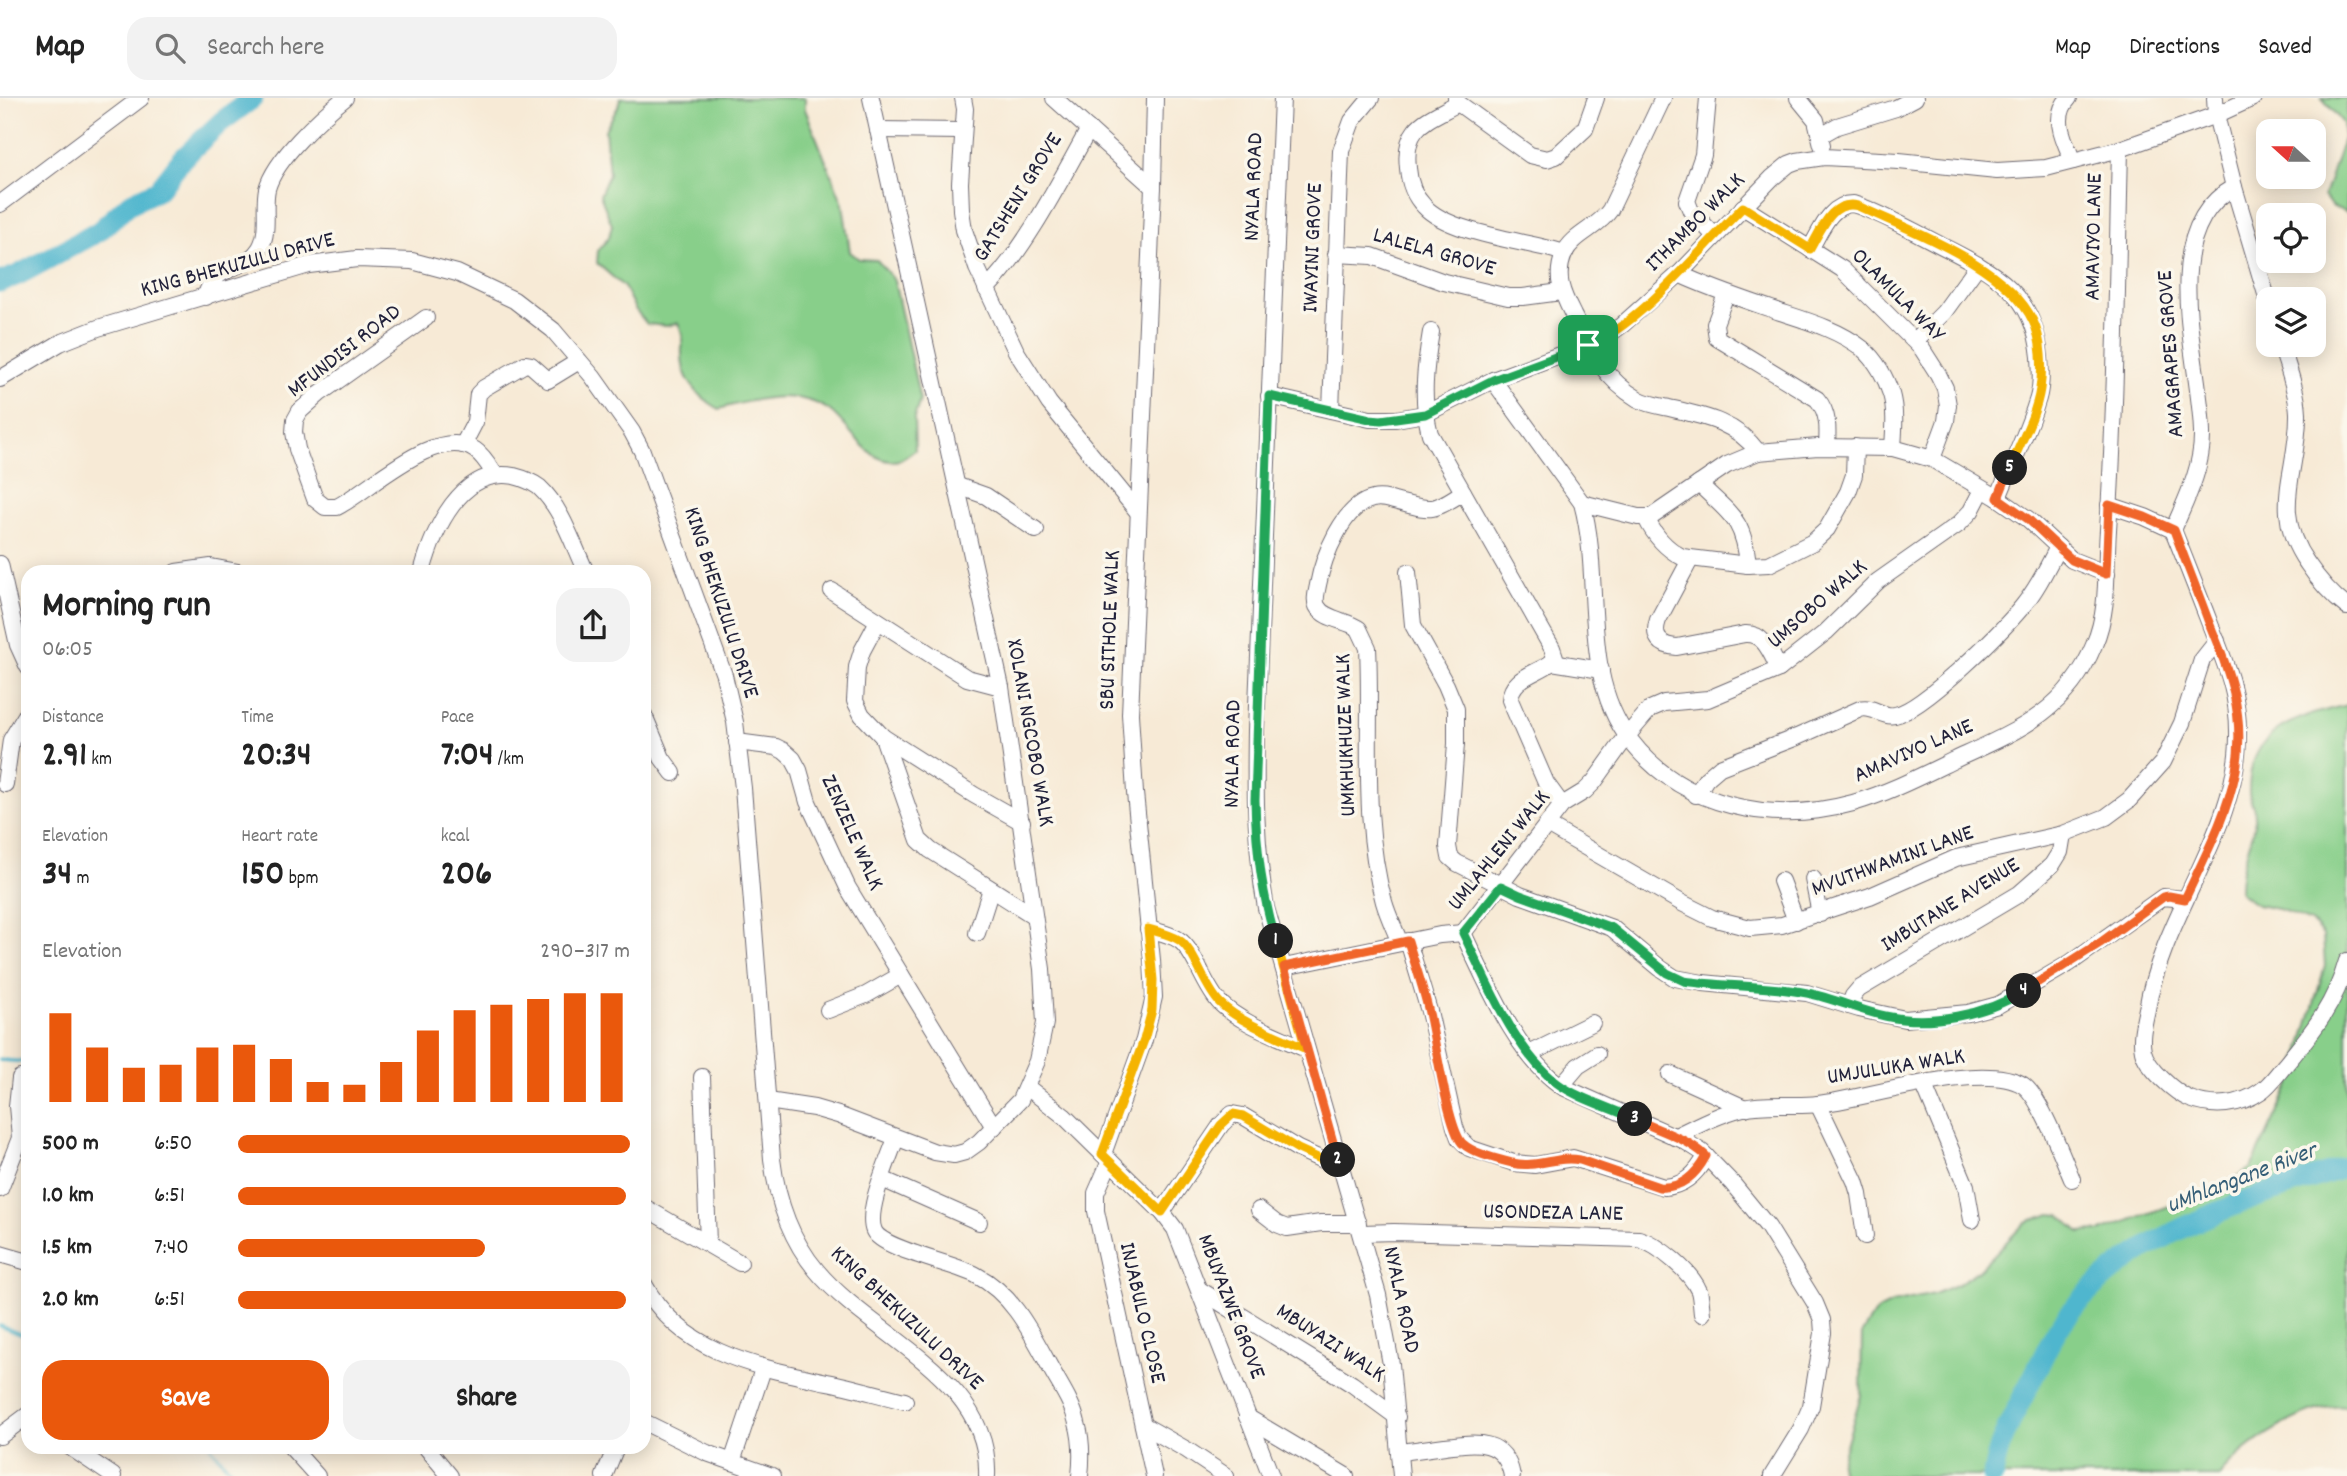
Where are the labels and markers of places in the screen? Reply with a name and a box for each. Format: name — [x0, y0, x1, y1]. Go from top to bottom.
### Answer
pin — [1558, 315, 1618, 375]
pin: 5 — [1993, 450, 2028, 486]
pin: 1 — [1258, 924, 1294, 958]
pin: 4 — [2007, 974, 2042, 1008]
pin: 3 — [1618, 1102, 1652, 1136]
pin: 2 — [1320, 1142, 1356, 1178]

